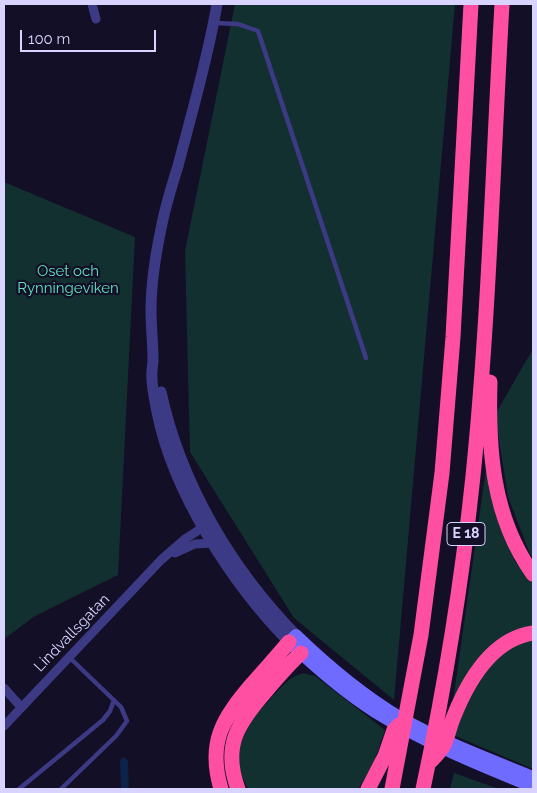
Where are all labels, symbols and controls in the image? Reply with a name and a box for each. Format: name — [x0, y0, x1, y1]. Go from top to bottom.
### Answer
scale bar — [22, 20, 159, 52]
text: 100 m — [28, 30, 70, 48]
park label: Oset och Rynningeviken — [17, 262, 119, 297]
road number: E 18 — [447, 522, 485, 546]
street label: Lindvallsgatan — [31, 590, 113, 676]

